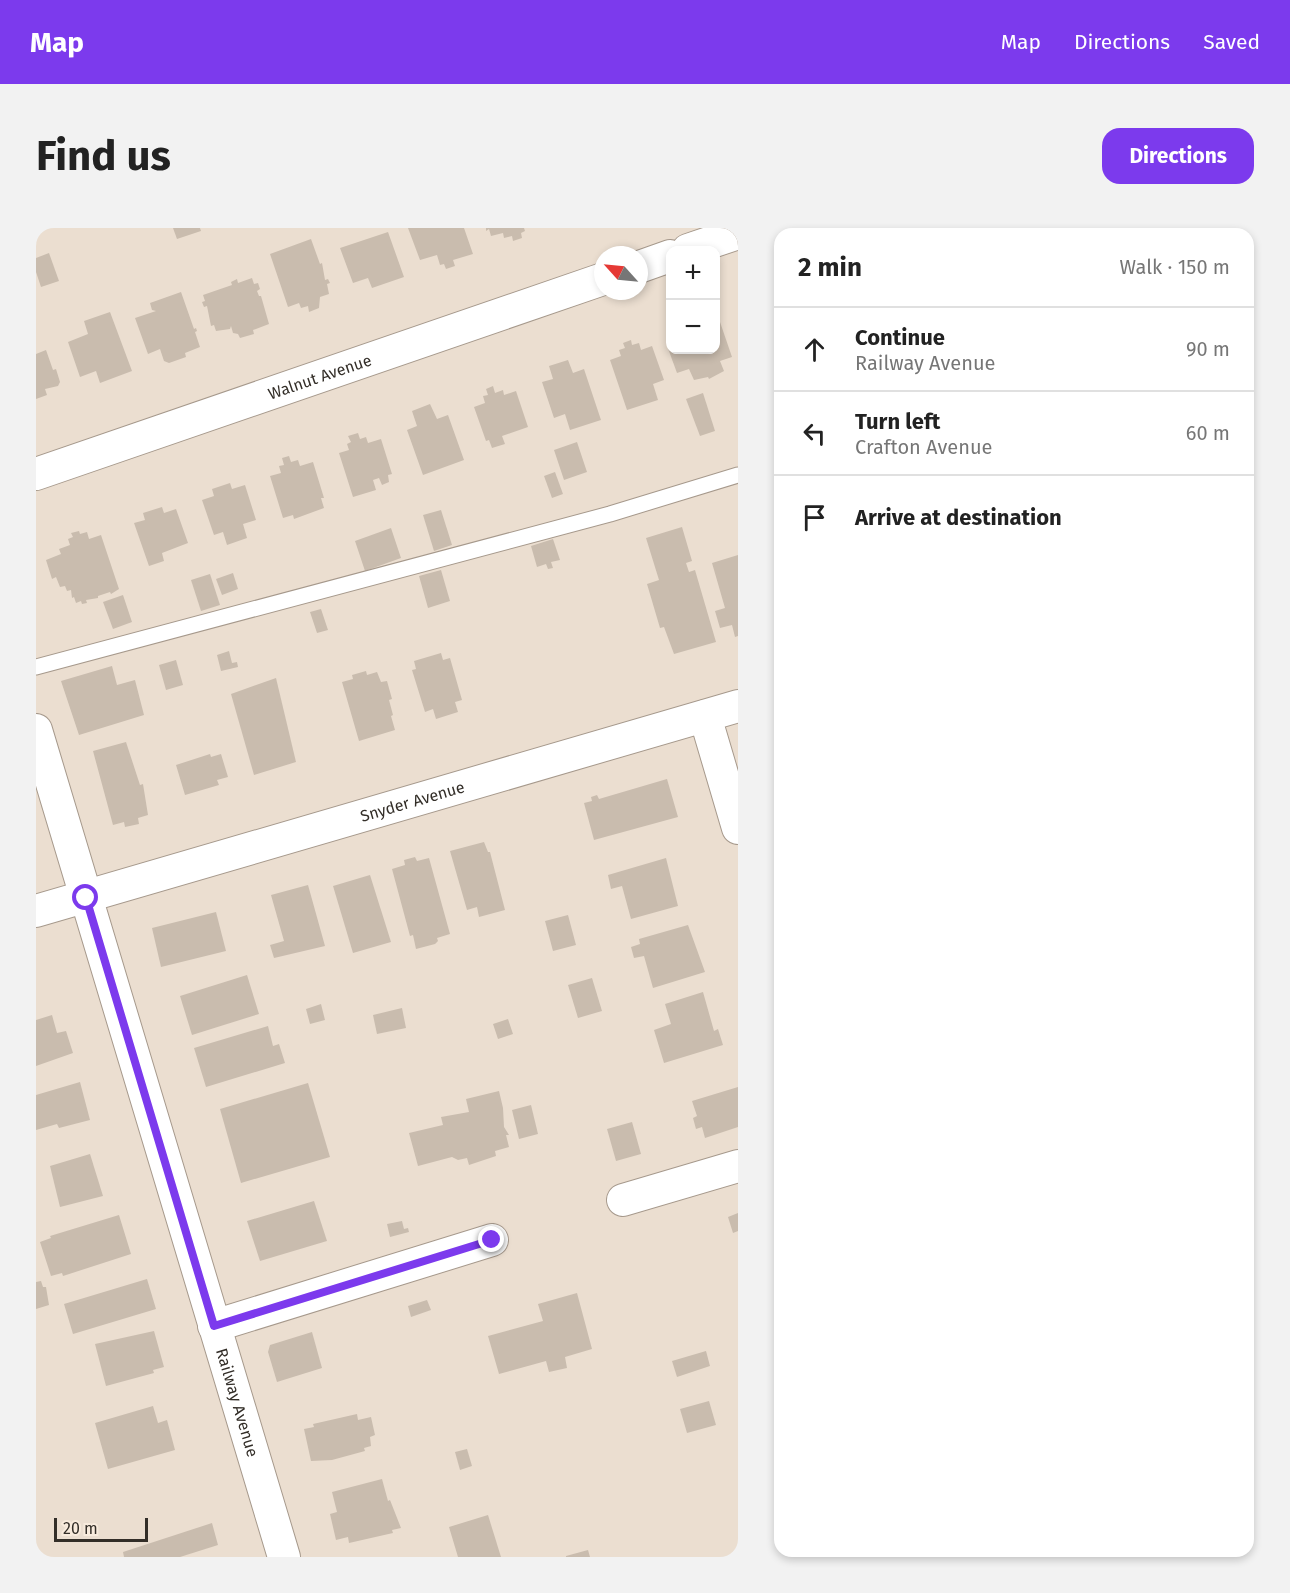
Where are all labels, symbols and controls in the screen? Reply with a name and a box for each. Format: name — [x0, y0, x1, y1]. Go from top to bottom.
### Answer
text: Map — [30, 26, 84, 59]
text: Map — [1001, 29, 1041, 55]
text: Directions — [1074, 29, 1170, 55]
text: Saved — [1203, 29, 1260, 55]
button: Directions — [1102, 128, 1254, 184]
text: Find us — [36, 131, 171, 181]
north arrow — [594, 246, 648, 300]
map controls — [666, 246, 720, 354]
button: + — [666, 246, 720, 300]
text: 2 min — [798, 252, 862, 283]
text: Walk · 150 m — [1120, 255, 1230, 279]
button: − — [666, 300, 720, 354]
text: Continue — [855, 324, 945, 351]
icon: ahead — [798, 333, 831, 366]
text: 90 m — [1186, 337, 1230, 361]
street label: Walnut Avenue — [266, 350, 374, 403]
text: Railway Avenue — [855, 351, 995, 375]
text: Turn left — [855, 408, 940, 435]
icon: left — [798, 417, 831, 450]
text: 60 m — [1186, 421, 1230, 445]
text: Crafton Avenue — [855, 435, 993, 459]
icon: arrive — [798, 501, 831, 534]
text: Arrive at destination — [855, 504, 1062, 531]
street label: Snyder Avenue — [358, 777, 467, 826]
route start — [72, 884, 98, 910]
route end — [478, 1226, 504, 1252]
street label: Railway Avenue — [212, 1346, 262, 1459]
scale bar — [54, 1515, 148, 1542]
text: 20 m — [63, 1519, 98, 1538]

